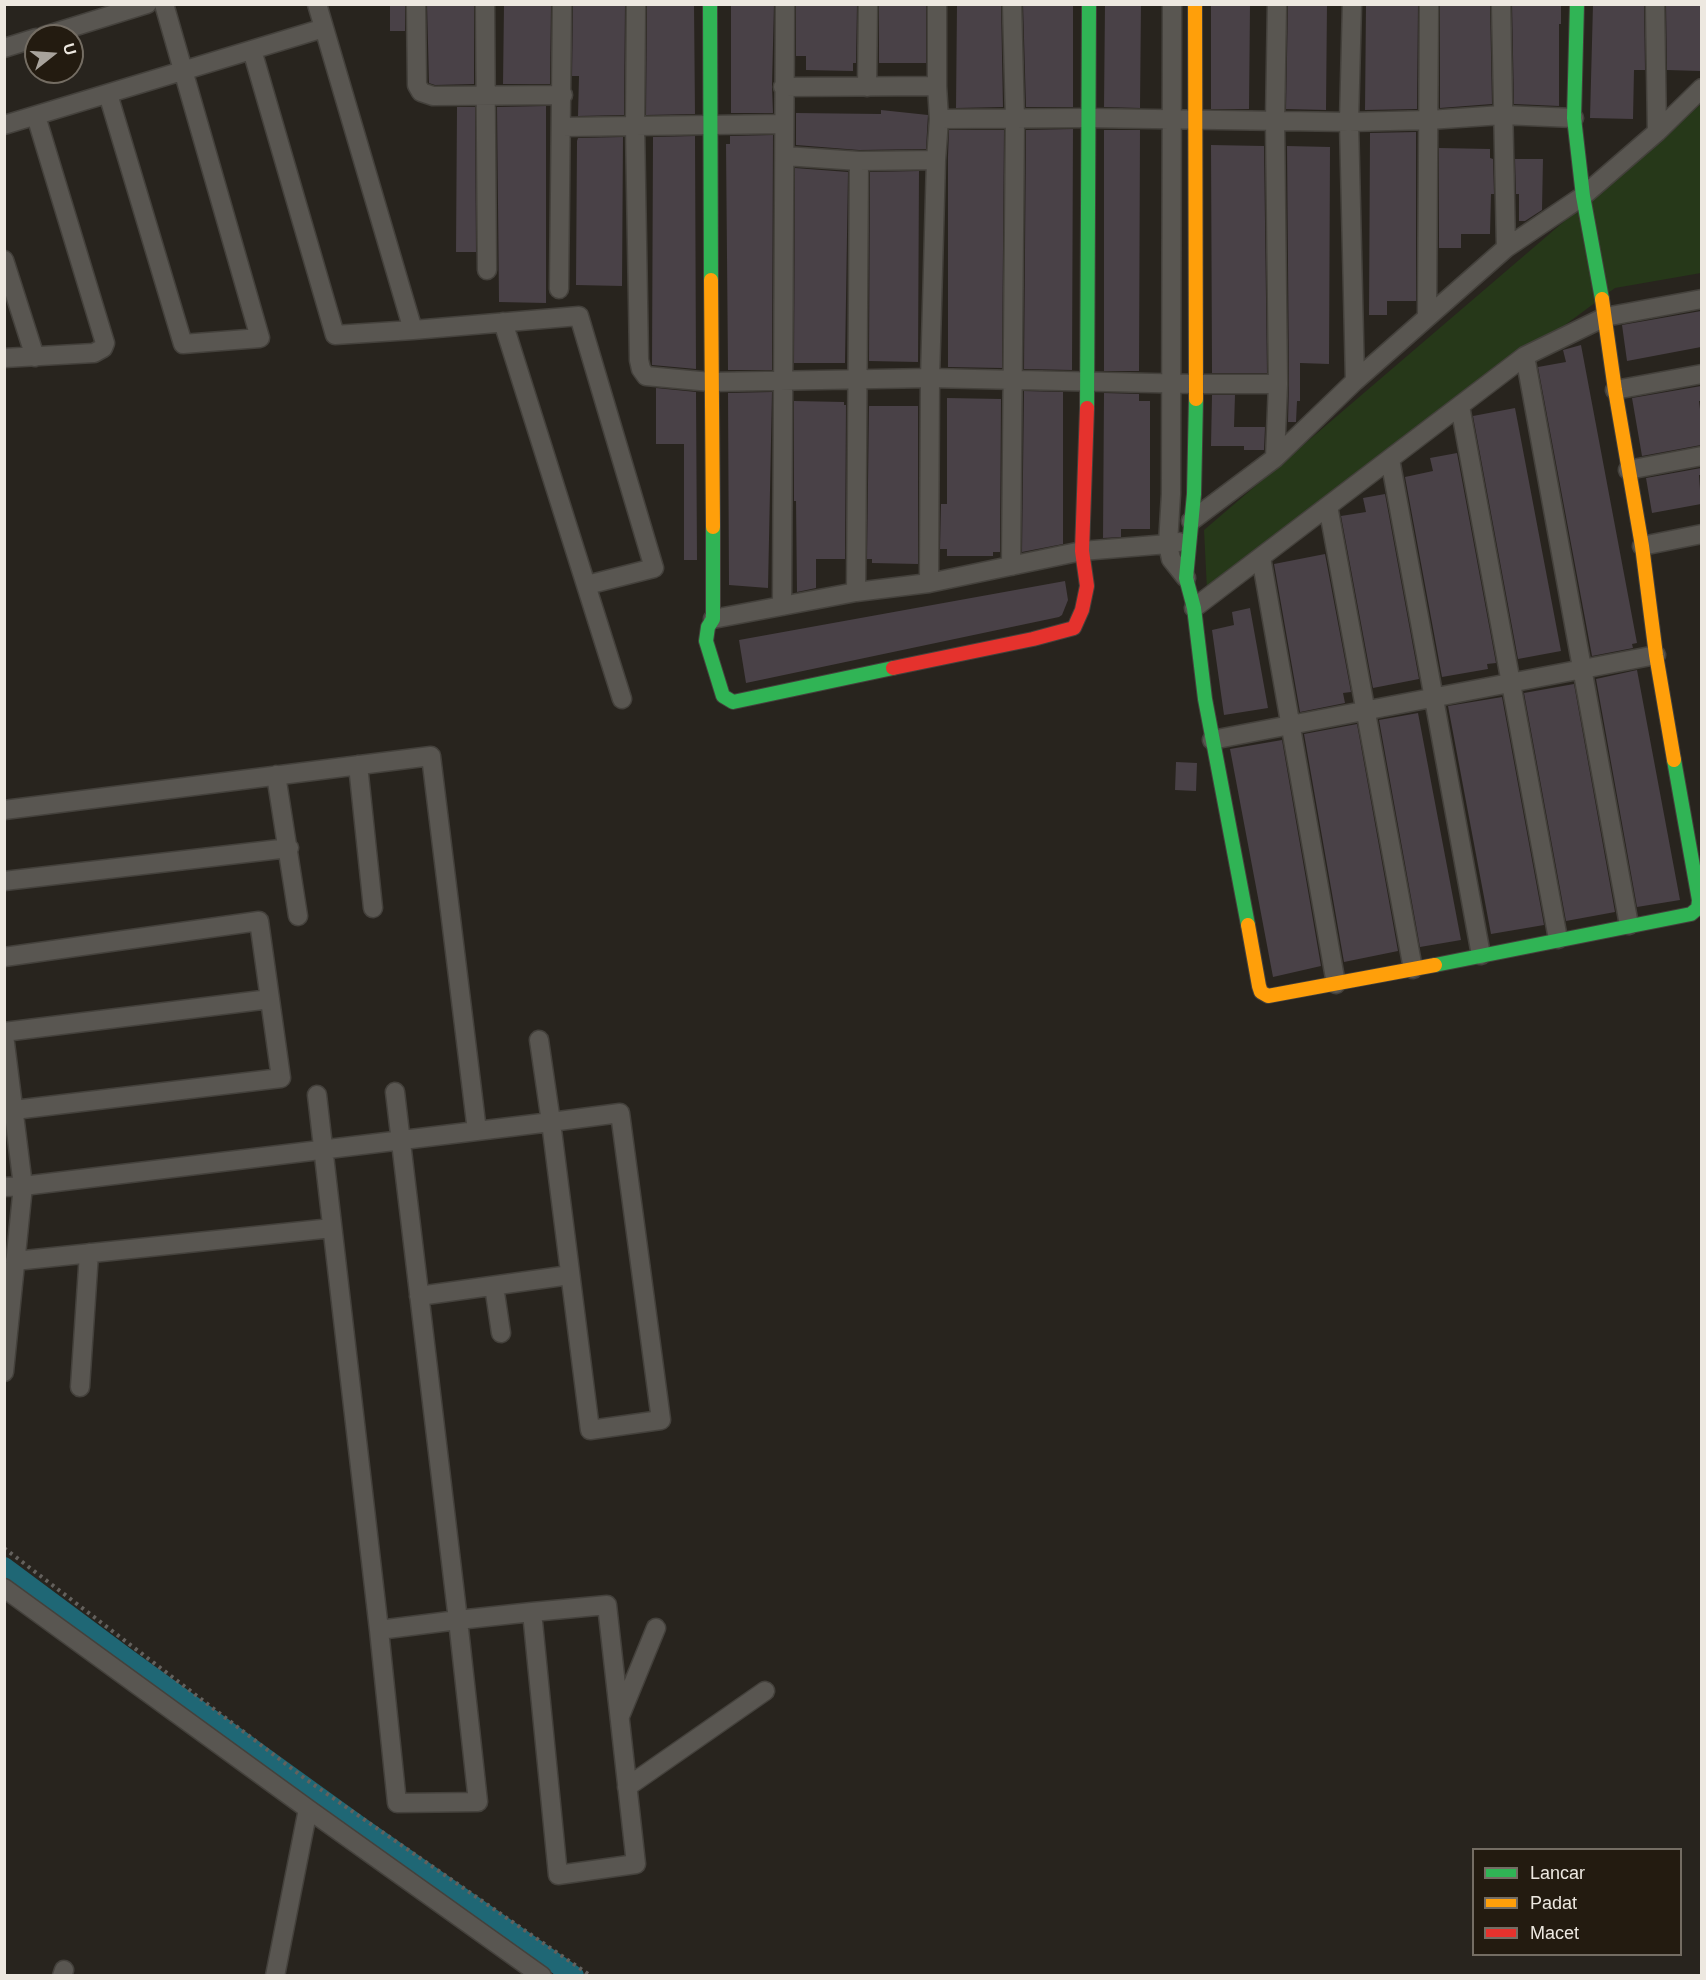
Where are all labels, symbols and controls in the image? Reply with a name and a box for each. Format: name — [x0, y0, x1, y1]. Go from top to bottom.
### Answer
north arrow — [24, 24, 84, 84]
text: U — [60, 41, 80, 57]
legend — [1472, 1848, 1682, 1956]
text: Lancar — [1530, 1863, 1585, 1883]
text: Padat — [1530, 1893, 1577, 1913]
text: Macet — [1530, 1923, 1579, 1943]

